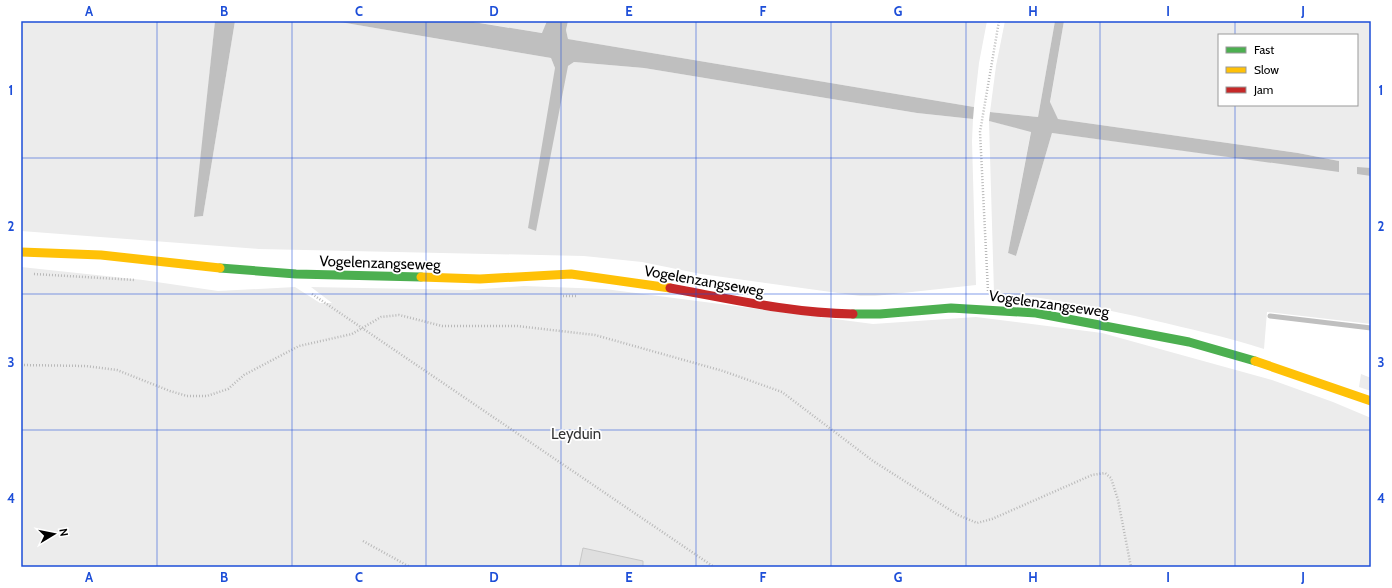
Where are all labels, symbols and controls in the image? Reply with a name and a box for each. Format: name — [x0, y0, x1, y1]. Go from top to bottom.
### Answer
text: A — [85, 3, 94, 19]
text: B — [220, 3, 228, 19]
text: C — [355, 3, 363, 19]
text: D — [489, 3, 499, 19]
text: E — [625, 3, 633, 19]
text: F — [760, 3, 767, 19]
text: G — [894, 3, 903, 19]
text: H — [1028, 3, 1038, 19]
text: I — [1166, 3, 1170, 19]
text: J — [1300, 3, 1305, 19]
legend — [1218, 34, 1358, 106]
text: Fast — [1254, 42, 1274, 57]
text: Slow — [1254, 62, 1279, 77]
text: 1 — [9, 82, 13, 98]
text: Jam — [1253, 82, 1273, 97]
text: 1 — [1379, 82, 1383, 98]
text: 2 — [8, 218, 15, 234]
text: 2 — [1378, 218, 1385, 234]
street label: Vogelenzangseweg — [319, 252, 441, 274]
street label: Vogelenzangseweg — [643, 262, 766, 300]
street label: Vogelenzangseweg — [988, 287, 1111, 321]
text: 3 — [7, 354, 15, 370]
text: 3 — [1377, 354, 1385, 370]
park label: Leyduin — [551, 425, 601, 443]
text: 4 — [7, 490, 15, 506]
text: 4 — [1377, 490, 1385, 506]
north arrow — [34, 514, 74, 554]
text: N — [56, 527, 71, 537]
text: A — [85, 569, 94, 585]
text: B — [220, 569, 228, 585]
text: C — [355, 569, 363, 585]
text: D — [489, 569, 499, 585]
text: E — [625, 569, 633, 585]
text: F — [760, 569, 767, 585]
text: G — [894, 569, 903, 585]
text: H — [1028, 569, 1038, 585]
text: I — [1166, 569, 1170, 585]
text: J — [1300, 569, 1305, 585]

